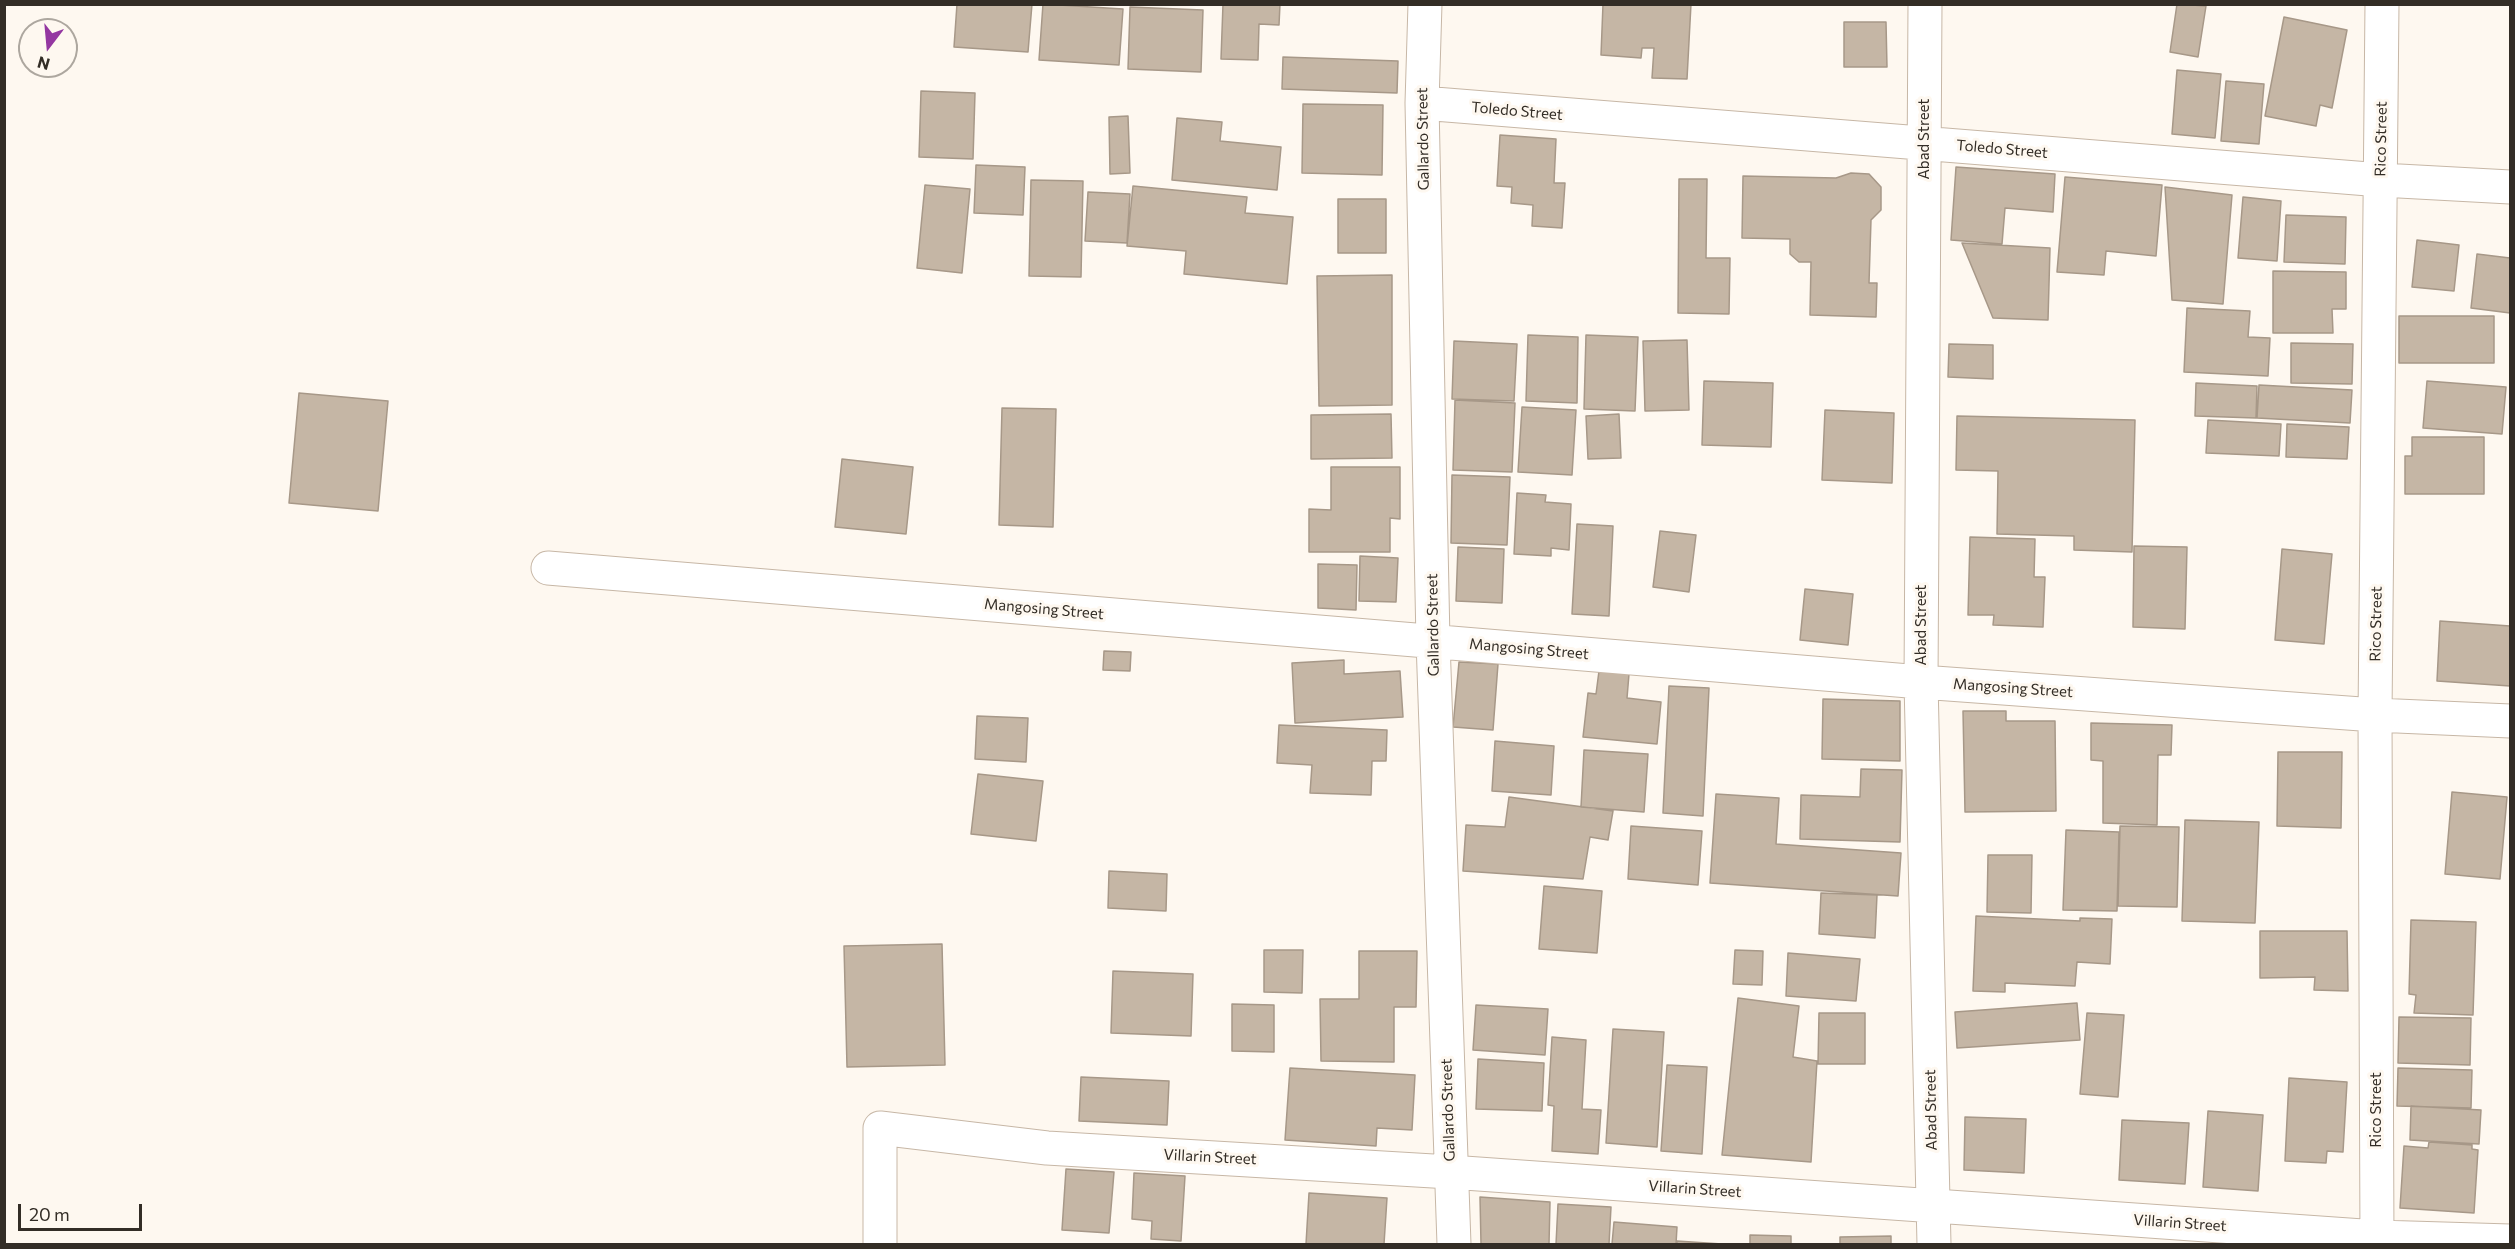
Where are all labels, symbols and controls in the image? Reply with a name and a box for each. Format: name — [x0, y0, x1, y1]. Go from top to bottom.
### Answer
north arrow — [18, 18, 78, 78]
text: N — [35, 53, 52, 75]
street label: Gallardo Street — [1413, 87, 1433, 191]
street label: Toledo Street — [1470, 98, 1564, 124]
street label: Abad Street — [1915, 99, 1933, 179]
street label: Rico Street — [2371, 101, 2391, 177]
street label: Toledo Street — [1955, 136, 2049, 162]
street label: Gallardo Street — [1423, 573, 1443, 677]
street label: Abad Street — [1912, 585, 1930, 665]
street label: Rico Street — [2366, 586, 2386, 662]
street label: Mangosing Street — [983, 595, 1105, 623]
street label: Mangosing Street — [1468, 635, 1590, 663]
street label: Mangosing Street — [1952, 675, 2074, 701]
street label: Gallardo Street — [1437, 1058, 1459, 1162]
street label: Abad Street — [1921, 1069, 1941, 1151]
street label: Rico Street — [2367, 1072, 2385, 1148]
street label: Villarin Street — [1163, 1146, 1257, 1168]
street label: Villarin Street — [1648, 1177, 1742, 1201]
scale bar — [21, 1192, 146, 1230]
text: 20 m — [29, 1203, 70, 1225]
street label: Villarin Street — [2133, 1211, 2227, 1235]

